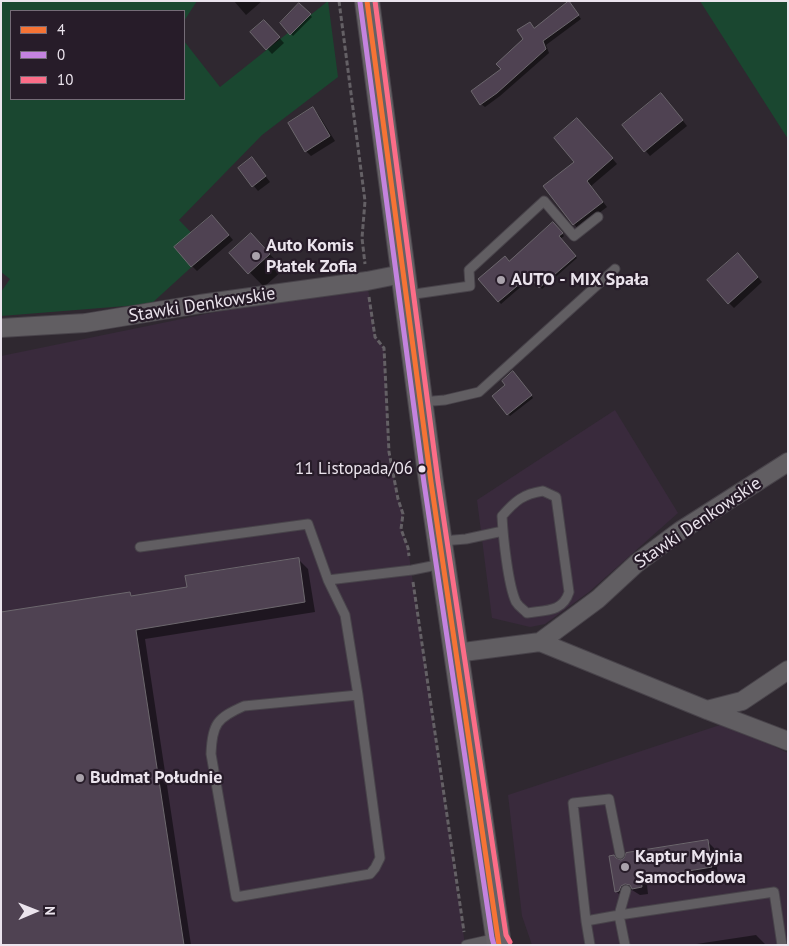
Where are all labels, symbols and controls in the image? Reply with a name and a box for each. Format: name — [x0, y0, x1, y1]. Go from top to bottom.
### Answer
legend — [10, 10, 185, 100]
text: 4 — [57, 20, 65, 39]
text: 0 — [57, 45, 65, 64]
text: 10 — [57, 70, 73, 89]
place label: Auto Komis Płatek Zofia — [266, 235, 357, 278]
marker: Auto Komis Płatek Zofia — [250, 250, 262, 262]
place label: AUTO - MIX Spała — [511, 269, 649, 291]
marker: AUTO - MIX Spała — [495, 274, 507, 286]
street label: Stawki Denkowskie — [127, 283, 277, 327]
place label: 11 Listopada/06 — [295, 459, 413, 479]
marker: 11 Listopada/06 — [417, 464, 427, 474]
street label: Stawki Denkowskie — [631, 473, 765, 573]
place label: Budmat Południe — [90, 767, 223, 789]
marker: Budmat Południe — [74, 772, 86, 784]
place label: Kaptur Myjnia Samochodowa — [635, 846, 746, 889]
marker: Kaptur Myjnia Samochodowa — [619, 861, 631, 873]
north arrow — [10, 886, 60, 936]
text: N — [41, 906, 59, 915]

